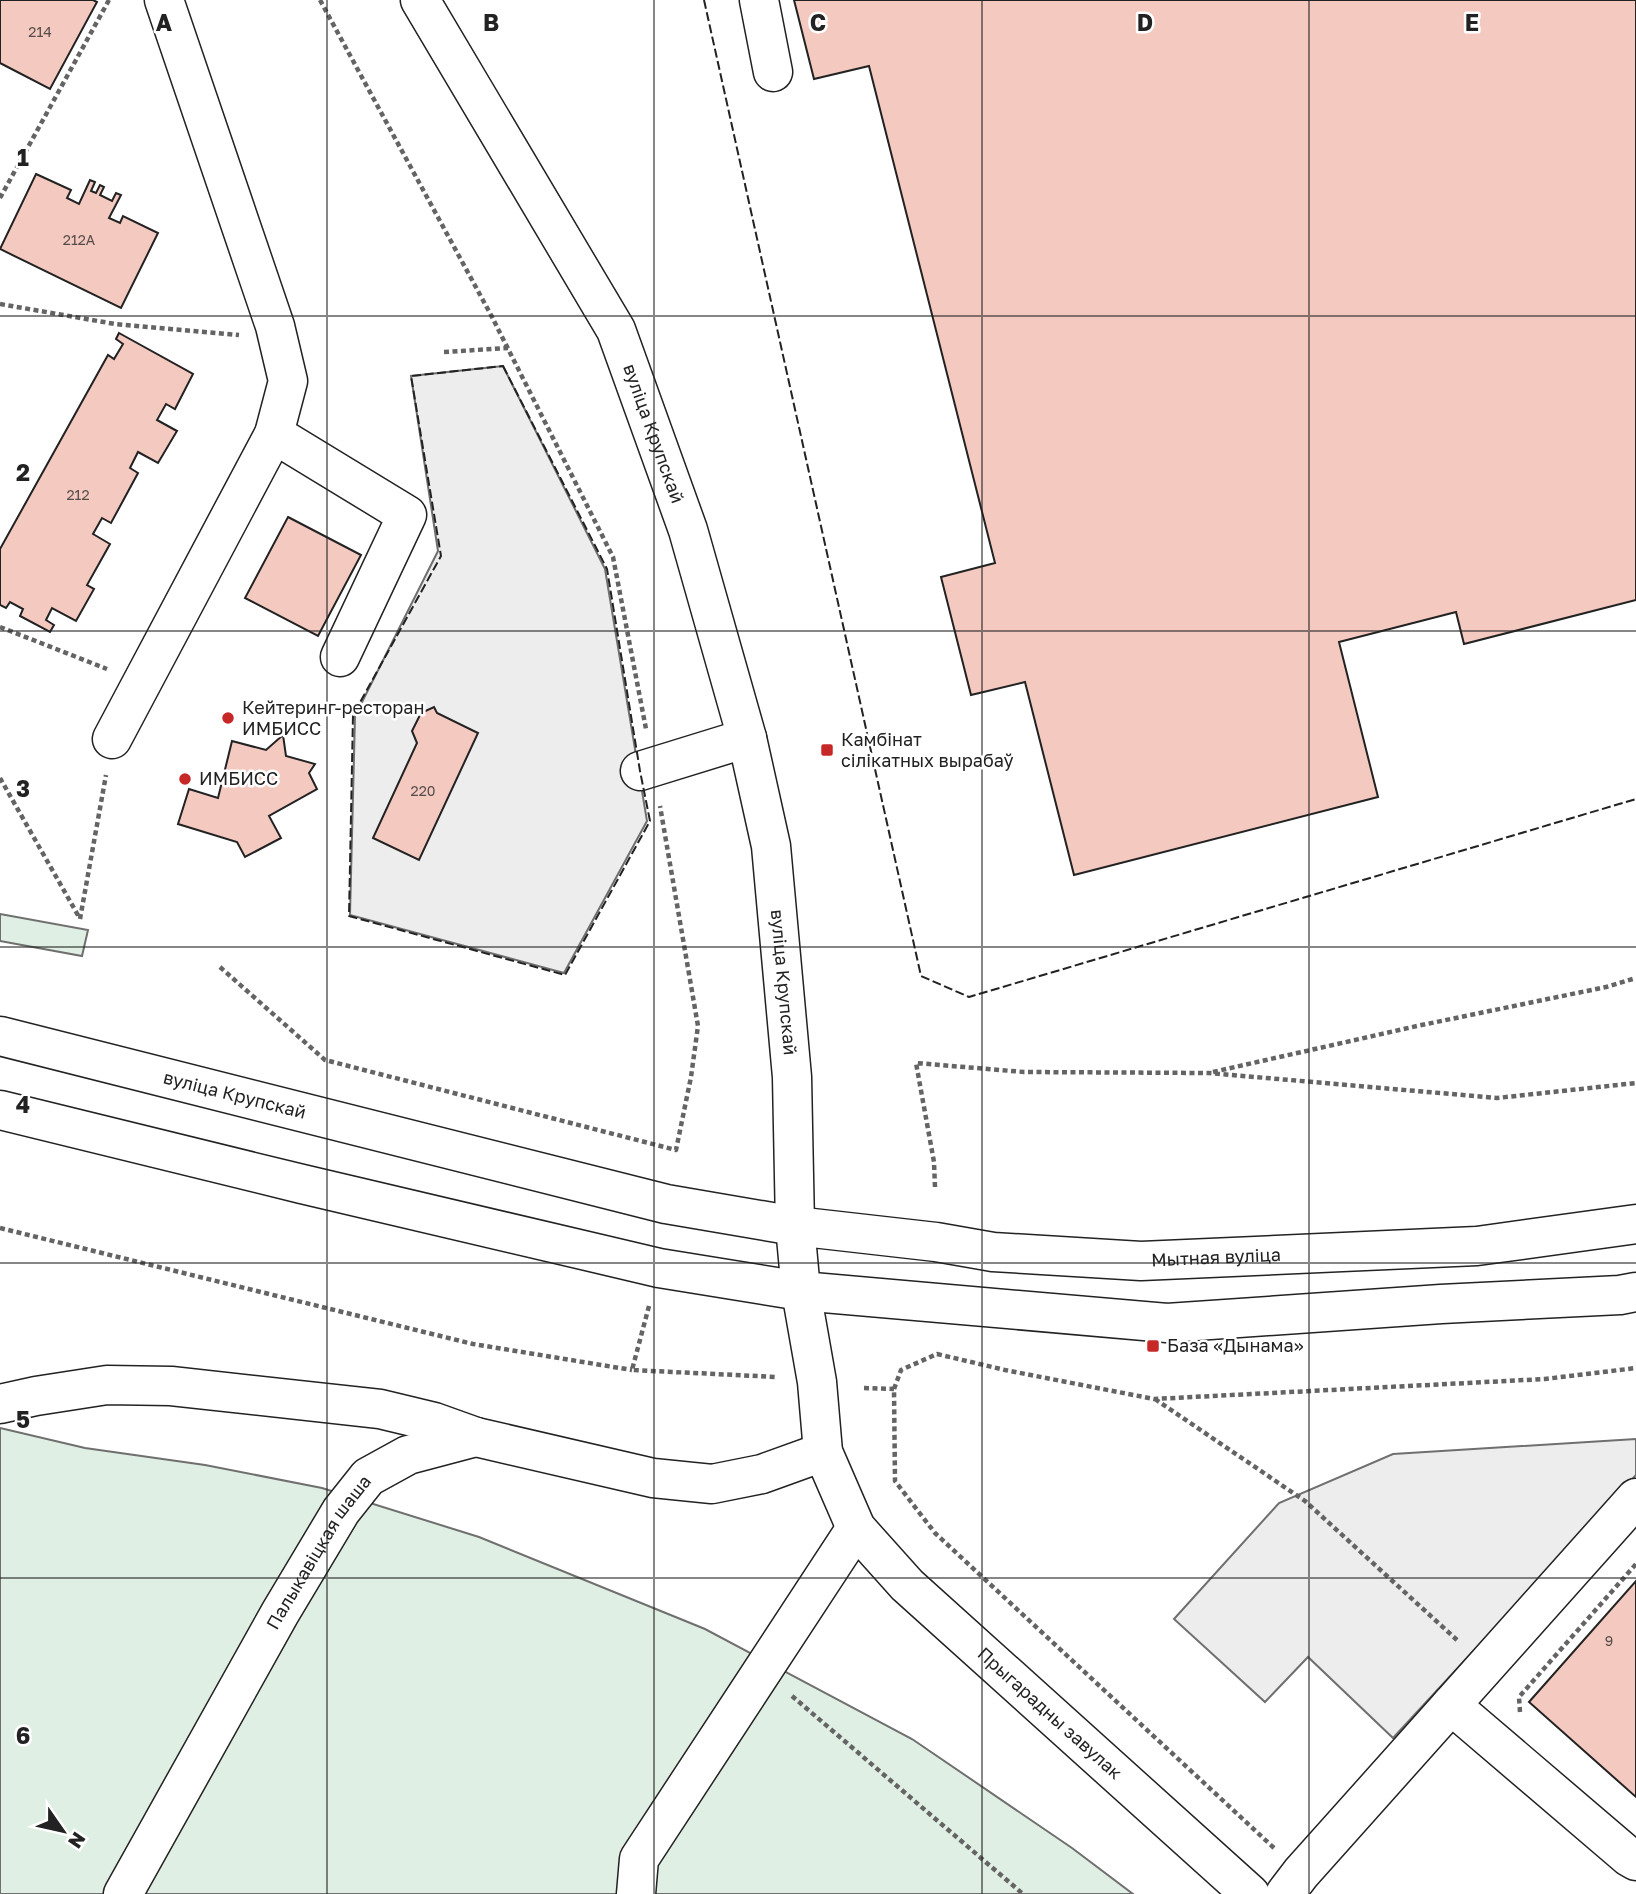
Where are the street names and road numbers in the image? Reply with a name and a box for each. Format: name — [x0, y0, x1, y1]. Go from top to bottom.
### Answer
street label: вуліца Крупскай — [619, 361, 689, 506]
street label: вуліца Крупскай — [767, 908, 802, 1056]
street label: вуліца Крупскай — [161, 1066, 309, 1123]
street label: Мытная вуліца — [1151, 1243, 1281, 1271]
street label: Палыкавіцкая шаша — [261, 1470, 375, 1633]
street label: Прыгарадны завулак — [974, 1642, 1127, 1783]

